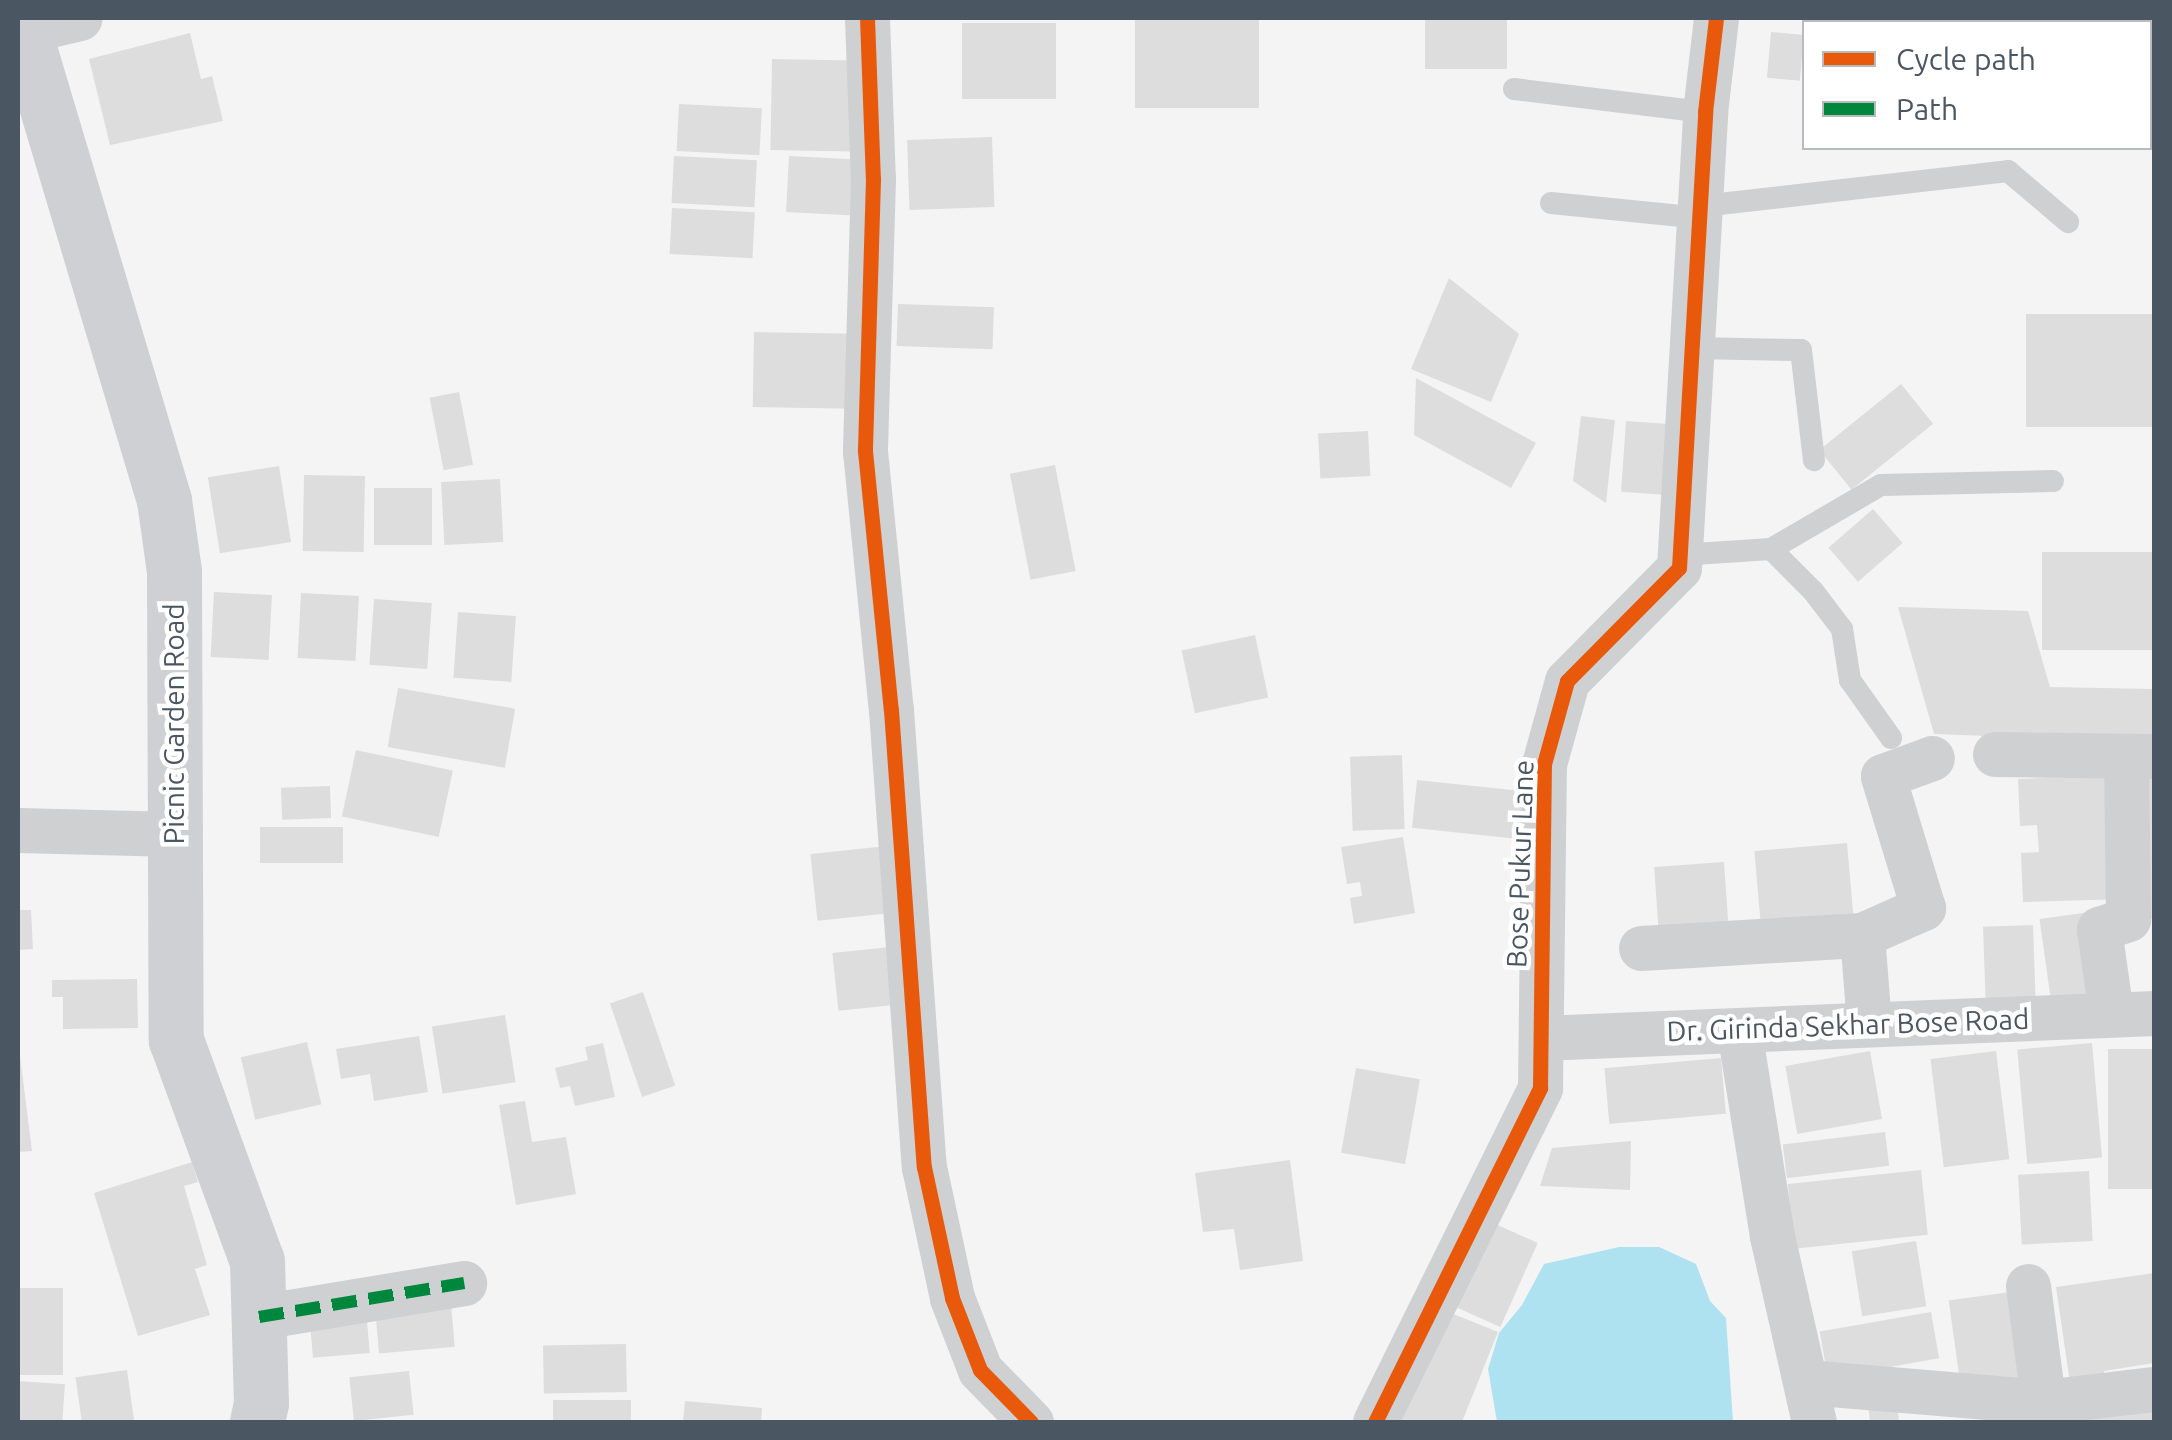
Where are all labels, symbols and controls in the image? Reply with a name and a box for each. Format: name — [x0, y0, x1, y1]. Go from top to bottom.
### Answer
legend — [1802, 20, 2152, 150]
text: Cycle path — [1896, 42, 2036, 76]
text: Path — [1896, 92, 1958, 126]
street label: Picnic Garden Road — [157, 603, 191, 845]
street label: Bose Pukur Lane — [1500, 759, 1540, 969]
street label: Dr. Girinda Sekhar Bose Road — [1666, 1002, 2030, 1048]

